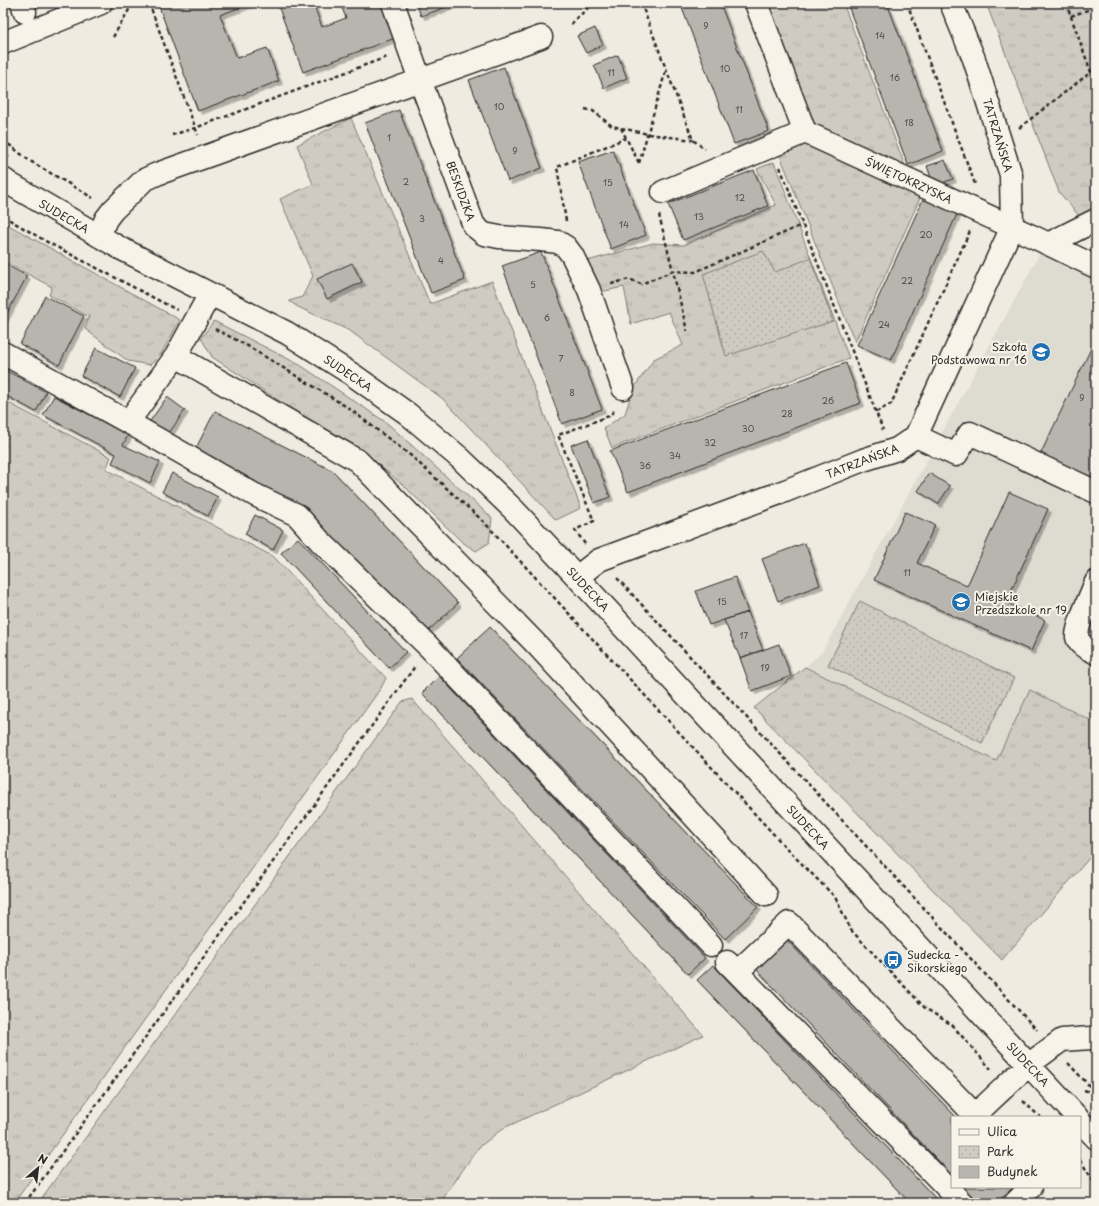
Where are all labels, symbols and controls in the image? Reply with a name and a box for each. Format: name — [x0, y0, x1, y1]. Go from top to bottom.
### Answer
house number: 9 — [703, 18, 709, 32]
house number: 14 — [875, 28, 885, 42]
house number: 10 — [720, 61, 731, 75]
house number: 11 — [607, 65, 615, 79]
house number: 16 — [890, 70, 900, 84]
street label: TATRZAŃSKA — [979, 96, 1017, 174]
house number: 10 — [494, 99, 505, 113]
house number: 11 — [735, 102, 743, 116]
house number: 18 — [904, 115, 914, 129]
house number: 1 — [387, 130, 391, 144]
house number: 9 — [512, 143, 518, 157]
street label: ŚWIĘTOKRZYSKA — [863, 152, 955, 208]
street label: BESKIDZKA — [442, 158, 480, 224]
house number: 2 — [403, 174, 409, 188]
house number: 15 — [603, 175, 613, 189]
house number: 12 — [735, 190, 745, 204]
street label: SUDECKA — [36, 195, 93, 238]
house number: 13 — [694, 209, 704, 223]
house number: 3 — [419, 211, 425, 225]
house number: 14 — [619, 217, 629, 231]
house number: 20 — [920, 227, 933, 241]
house number: 4 — [438, 253, 444, 267]
house number: 22 — [901, 273, 913, 287]
house number: 5 — [530, 277, 536, 291]
house number: 6 — [544, 310, 550, 324]
house number: 24 — [878, 317, 890, 331]
place label: Szkoła Podstawowa nr 16 — [931, 338, 1027, 368]
school or university icon: Szkoła Podstawowa nr 16 — [1030, 341, 1052, 363]
street label: SUDECKA — [320, 350, 376, 396]
house number: 7 — [558, 351, 564, 365]
house number: 8 — [569, 385, 575, 399]
house number: 9 — [1079, 390, 1085, 404]
house number: 26 — [822, 393, 834, 407]
house number: 28 — [781, 406, 793, 420]
house number: 30 — [742, 421, 755, 435]
house number: 32 — [704, 435, 716, 449]
street label: TATRZAŃSKA — [823, 439, 901, 483]
house number: 34 — [669, 448, 681, 462]
house number: 36 — [639, 458, 651, 472]
street label: SUDECKA — [563, 563, 614, 616]
house number: 11 — [903, 565, 911, 579]
place label: Miejskie Przedszkole nr 19 — [975, 588, 1067, 618]
school or university icon: Miejskie Przedszkole nr 19 — [950, 591, 972, 613]
house number: 15 — [717, 594, 727, 608]
house number: 17 — [740, 628, 749, 642]
house number: 19 — [760, 660, 770, 674]
street label: SUDECKA — [783, 801, 834, 854]
place label: Sudecka - Sikorskiego — [907, 946, 967, 976]
bus stop icon: Sudecka - Sikorskiego — [882, 949, 904, 971]
street label: SUDECKA — [1003, 1038, 1054, 1091]
legend — [951, 1116, 1081, 1188]
text: Ulica — [987, 1122, 1017, 1140]
text: Park — [987, 1142, 1014, 1160]
north arrow — [18, 1148, 58, 1188]
text: N — [35, 1149, 51, 1168]
text: Budynek — [987, 1162, 1037, 1180]

